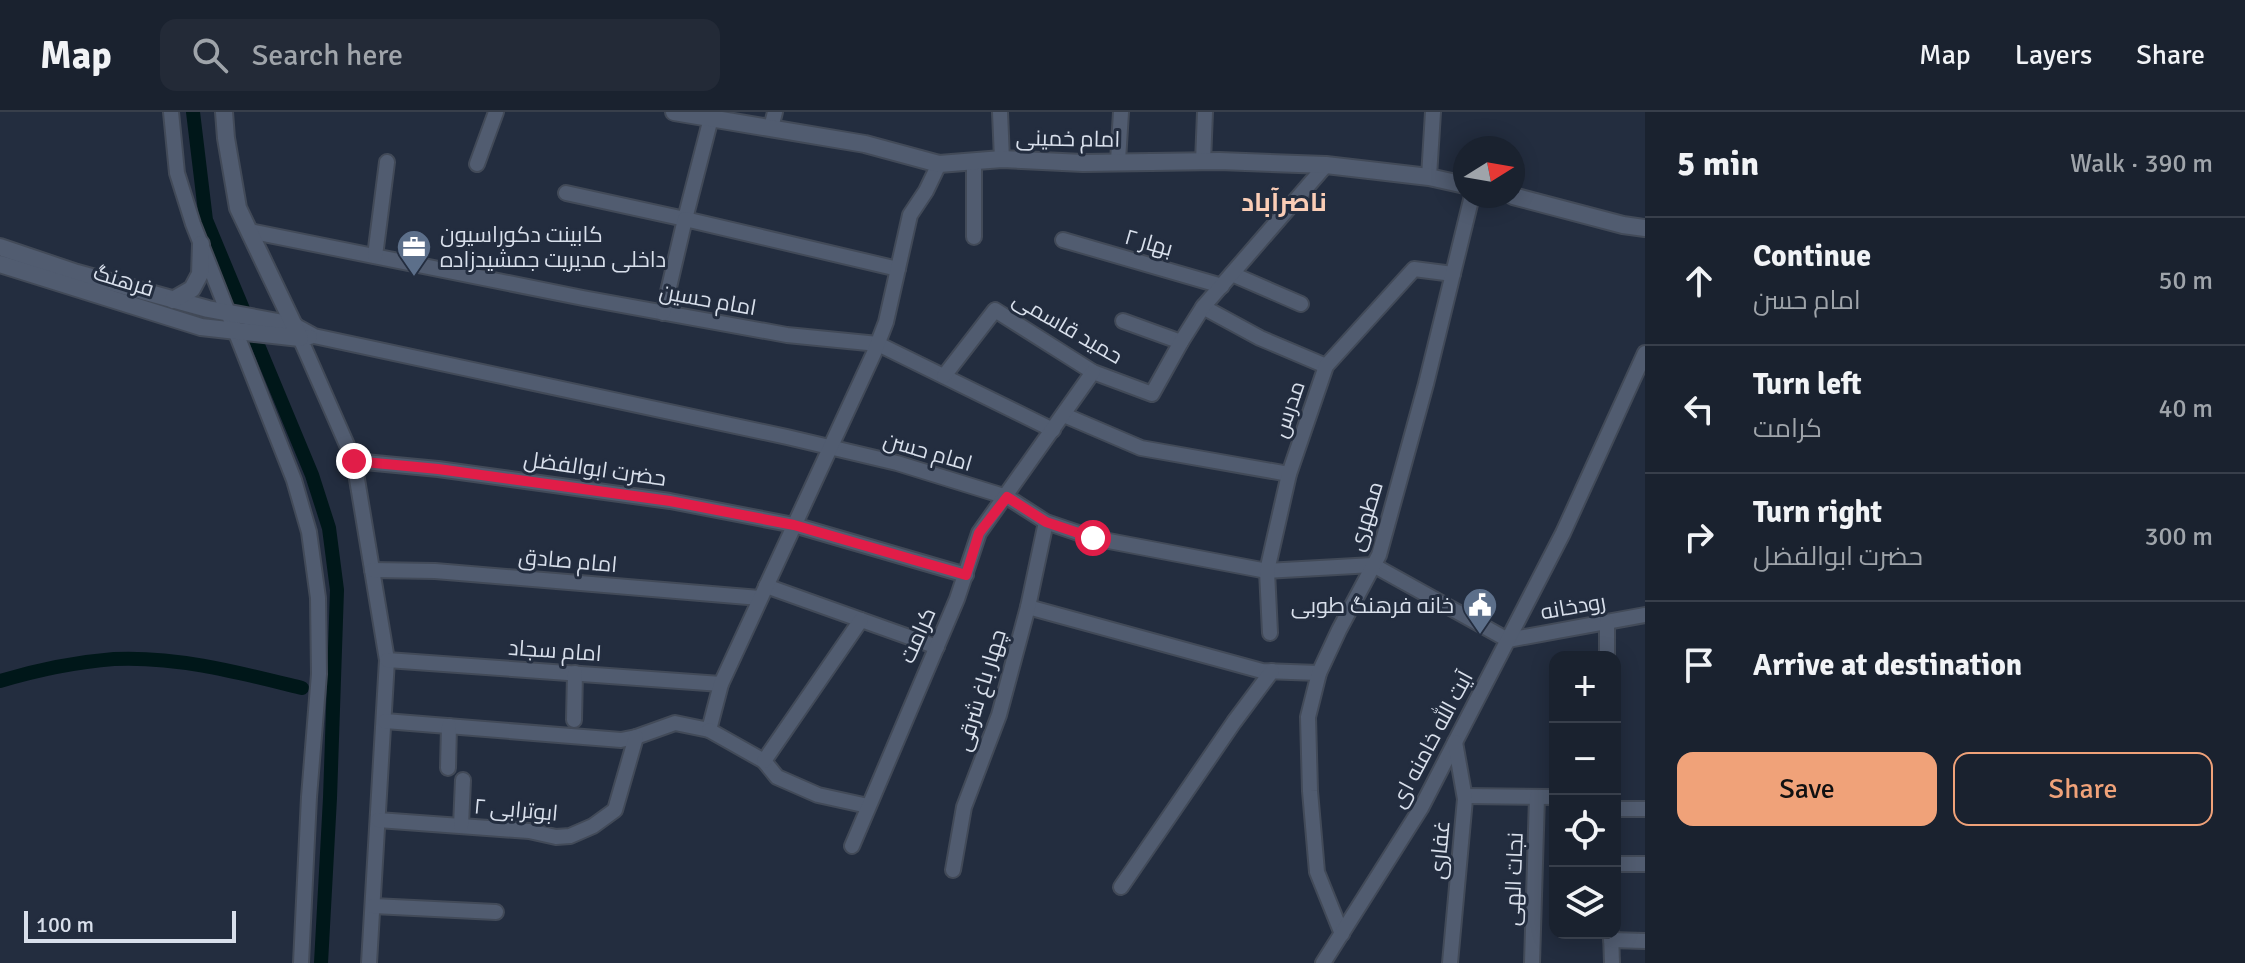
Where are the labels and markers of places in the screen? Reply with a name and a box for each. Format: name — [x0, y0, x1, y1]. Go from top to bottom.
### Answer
place label: کابینت دکوراسیون داخلی مدیریت جمشیدزاده — [440, 221, 666, 273]
office icon: کابینت دکوراسیون داخلی مدیریت جمشیدزاده — [395, 228, 433, 278]
public building icon: خانه فرهنگ طوبی — [1461, 586, 1499, 636]
place label: خانه فرهنگ طوبی — [1291, 592, 1454, 619]

